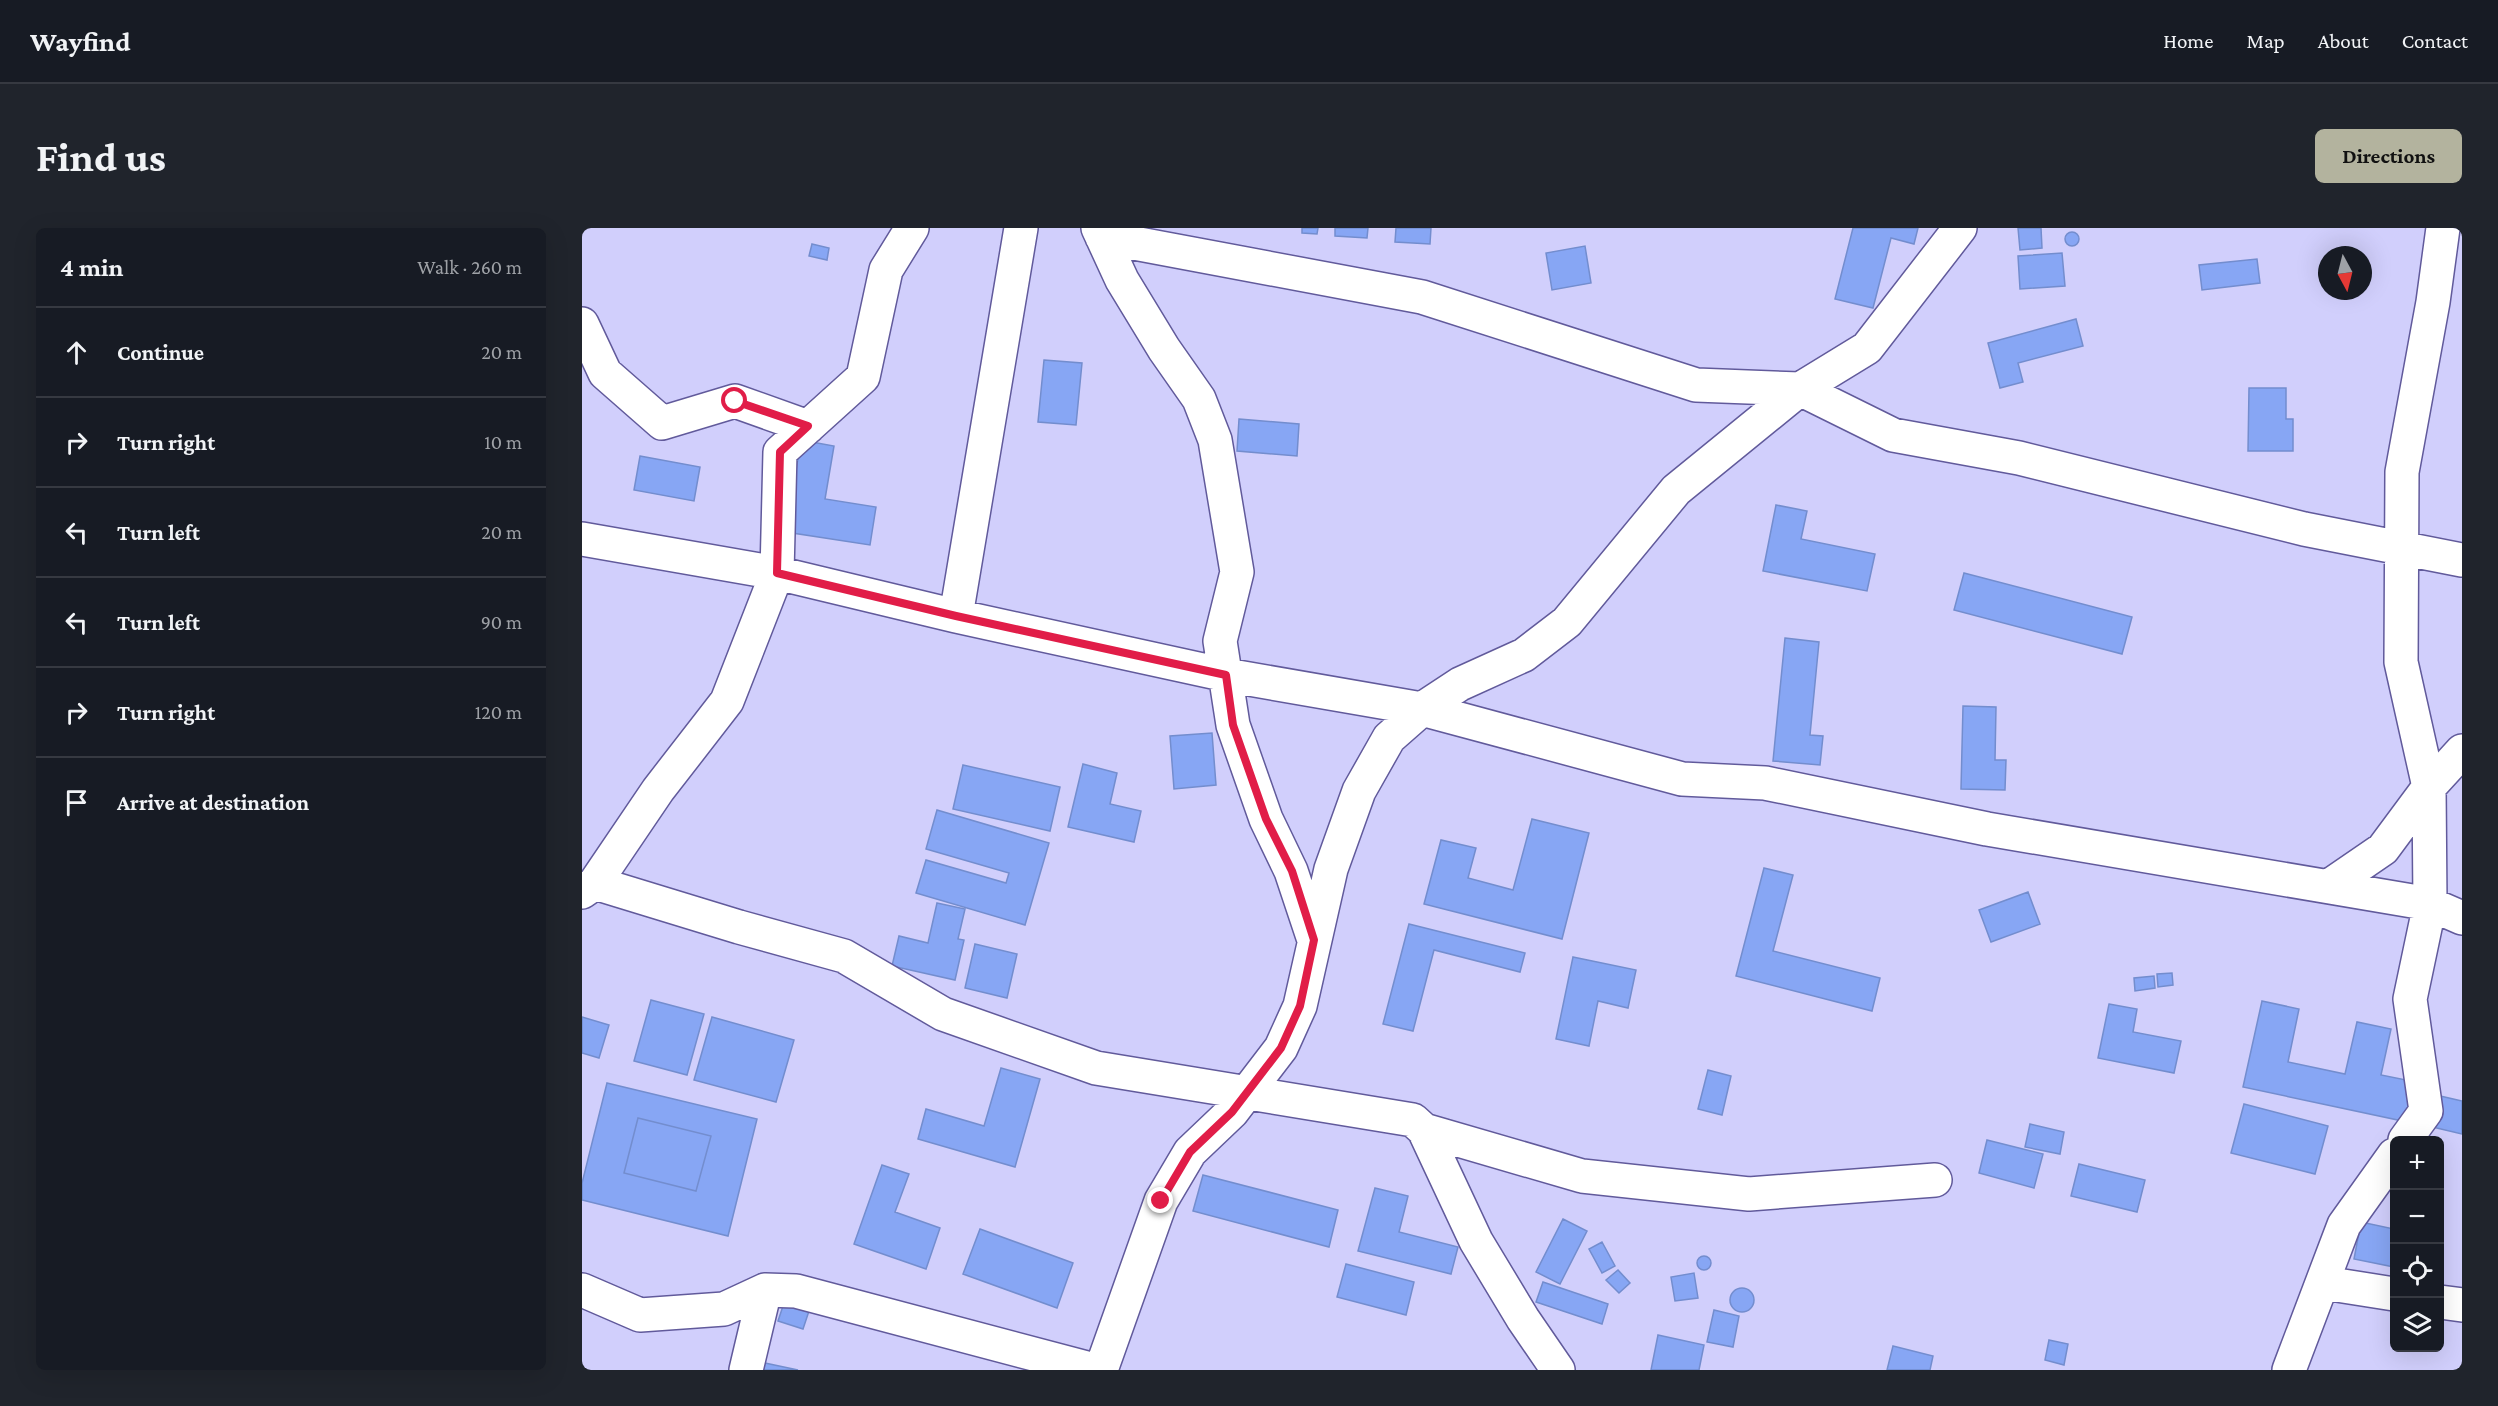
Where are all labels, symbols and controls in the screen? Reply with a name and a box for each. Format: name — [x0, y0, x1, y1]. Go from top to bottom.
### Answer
text: Wayfind — [30, 26, 131, 57]
text: Home — [2163, 29, 2213, 53]
text: Map — [2246, 29, 2285, 53]
text: About — [2318, 29, 2369, 53]
text: Contact — [2402, 29, 2468, 53]
button: Directions — [2315, 129, 2462, 183]
text: Find us — [36, 133, 166, 180]
north arrow — [2318, 246, 2372, 300]
text: 4 min — [60, 253, 124, 282]
text: Walk · 260 m — [417, 256, 522, 278]
icon: ahead — [60, 336, 93, 369]
text: Continue — [117, 340, 204, 365]
text: 20 m — [481, 341, 522, 363]
route start — [721, 387, 747, 413]
icon: right — [60, 426, 93, 459]
text: Turn right — [117, 430, 215, 455]
text: 10 m — [484, 431, 522, 453]
icon: left — [60, 516, 93, 549]
text: Turn left — [117, 520, 200, 545]
text: 20 m — [481, 521, 522, 543]
icon: left — [60, 606, 93, 639]
text: Turn left — [117, 610, 200, 635]
text: 90 m — [481, 611, 522, 633]
icon: right — [60, 696, 93, 729]
text: Turn right — [117, 700, 215, 725]
text: 120 m — [475, 701, 522, 723]
icon: arrive — [60, 786, 93, 819]
text: Arrive at destination — [117, 790, 309, 815]
map controls — [2390, 1136, 2444, 1352]
button: + — [2390, 1136, 2444, 1190]
route end — [1147, 1187, 1173, 1213]
button: − — [2390, 1190, 2444, 1244]
button: locate — [2390, 1244, 2444, 1298]
button: layers — [2390, 1298, 2444, 1352]

